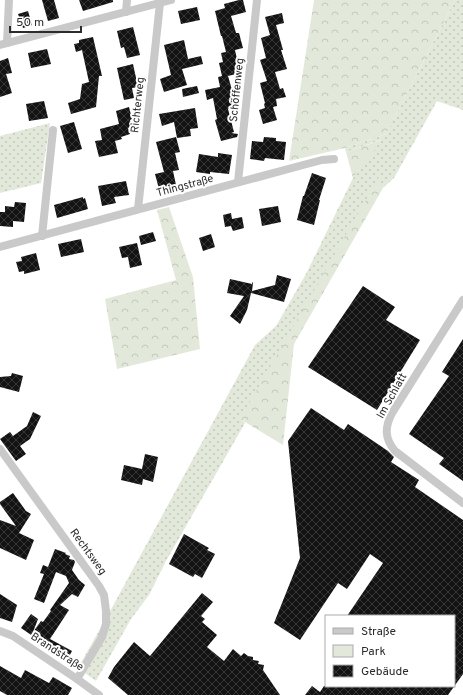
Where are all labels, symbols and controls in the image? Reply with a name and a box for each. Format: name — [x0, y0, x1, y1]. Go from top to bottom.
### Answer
scale bar — [10, 8, 81, 34]
text: 50 m — [16, 15, 44, 31]
street label: Schöffenweg — [227, 57, 247, 123]
street label: Richterweg — [128, 76, 148, 134]
street label: Thingstraße — [155, 172, 215, 200]
street label: Im Schlatt — [374, 371, 410, 421]
street label: Rechtsweg — [67, 526, 109, 578]
legend — [325, 615, 455, 687]
text: Straße — [361, 624, 396, 640]
street label: Brandstraße — [28, 630, 86, 674]
text: Park — [361, 644, 386, 660]
text: Gebäude — [361, 664, 409, 680]

